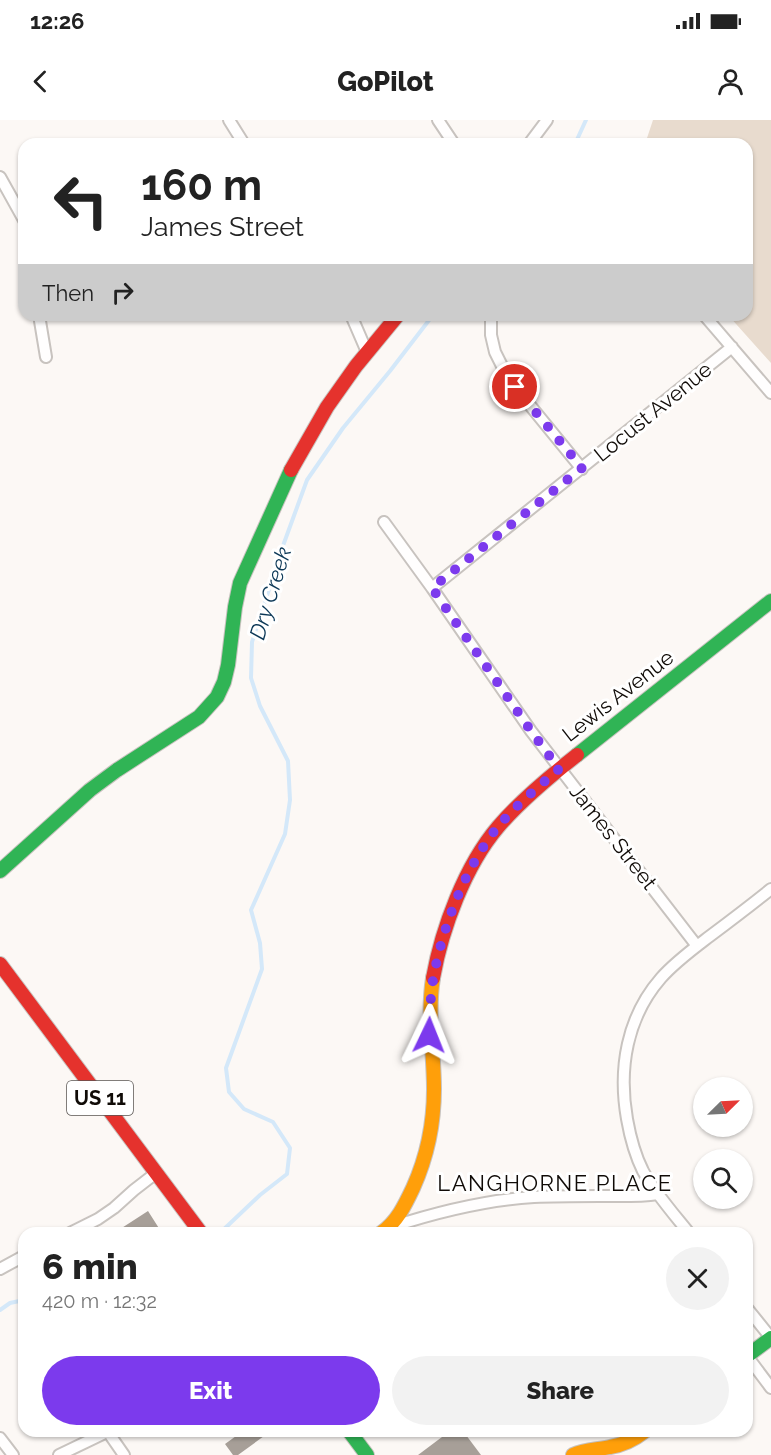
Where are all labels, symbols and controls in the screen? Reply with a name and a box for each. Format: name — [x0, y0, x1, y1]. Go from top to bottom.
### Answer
text: 12:26 — [30, 8, 84, 34]
icon: back — [24, 65, 57, 98]
icon: person — [714, 65, 747, 98]
text: GoPilot — [337, 66, 434, 97]
text: 160 m — [141, 161, 262, 210]
icon: left — [42, 162, 120, 240]
text: James Street — [141, 211, 304, 242]
icon: right — [106, 276, 139, 309]
text: Then — [42, 280, 94, 306]
street label: Locust Avenue — [589, 357, 717, 467]
pin — [489, 361, 540, 412]
icon: arrive — [498, 370, 531, 403]
water label: Dry Creek — [244, 543, 296, 642]
street label: Lewis Avenue — [557, 644, 678, 747]
street label: James Street — [565, 779, 662, 894]
position arrow — [397, 1003, 461, 1067]
north arrow — [693, 1077, 753, 1137]
map controls — [693, 1077, 753, 1209]
road number: US 11 — [67, 1081, 133, 1115]
button: search — [693, 1149, 753, 1209]
district label: LANGHORNE PLACE — [437, 1170, 673, 1196]
text: 6 min — [42, 1245, 138, 1287]
button: close — [666, 1247, 729, 1310]
text: 420 m · 12:32 — [42, 1289, 157, 1313]
button: Exit — [42, 1356, 380, 1425]
button: Share — [392, 1356, 729, 1425]

